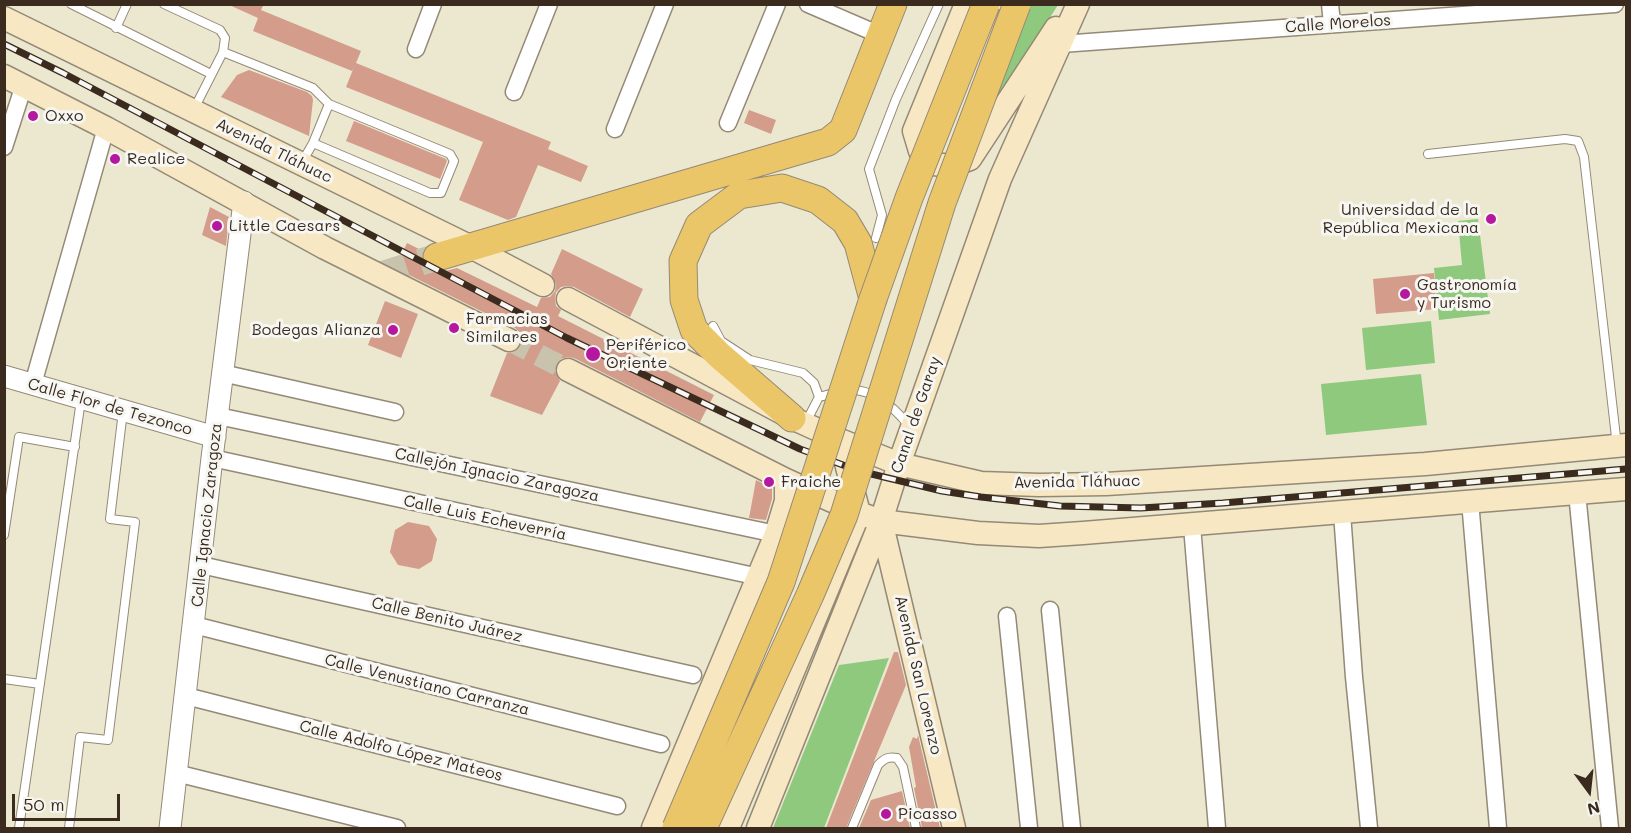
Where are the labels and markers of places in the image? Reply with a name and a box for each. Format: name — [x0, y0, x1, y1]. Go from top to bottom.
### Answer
place label: Oxxo — [45, 106, 83, 126]
marker: Oxxo — [26, 109, 40, 123]
place label: Realice — [127, 149, 185, 169]
marker: Realice — [108, 152, 122, 166]
place label: Universidad de la República Mexicana — [1323, 200, 1479, 238]
marker: Universidad de la República Mexicana — [1484, 212, 1498, 226]
place label: Little Caesars — [229, 216, 340, 236]
marker: Little Caesars — [210, 219, 224, 233]
place label: Gastronomía y Turismo — [1417, 275, 1517, 313]
marker: Gastronomía y Turismo — [1398, 287, 1412, 301]
place label: Farmacias Similares — [466, 309, 548, 347]
place label: Bodegas Alianza — [252, 320, 381, 340]
marker: Farmacias Similares — [447, 321, 461, 335]
marker: Bodegas Alianza — [386, 323, 400, 337]
place label: Periférico Oriente — [606, 335, 686, 373]
marker: Periférico Oriente — [584, 345, 602, 363]
place label: Fraiche — [781, 472, 841, 492]
marker: Fraiche — [762, 475, 776, 489]
place label: Picasso — [898, 804, 957, 824]
marker: Picasso — [879, 807, 893, 821]

